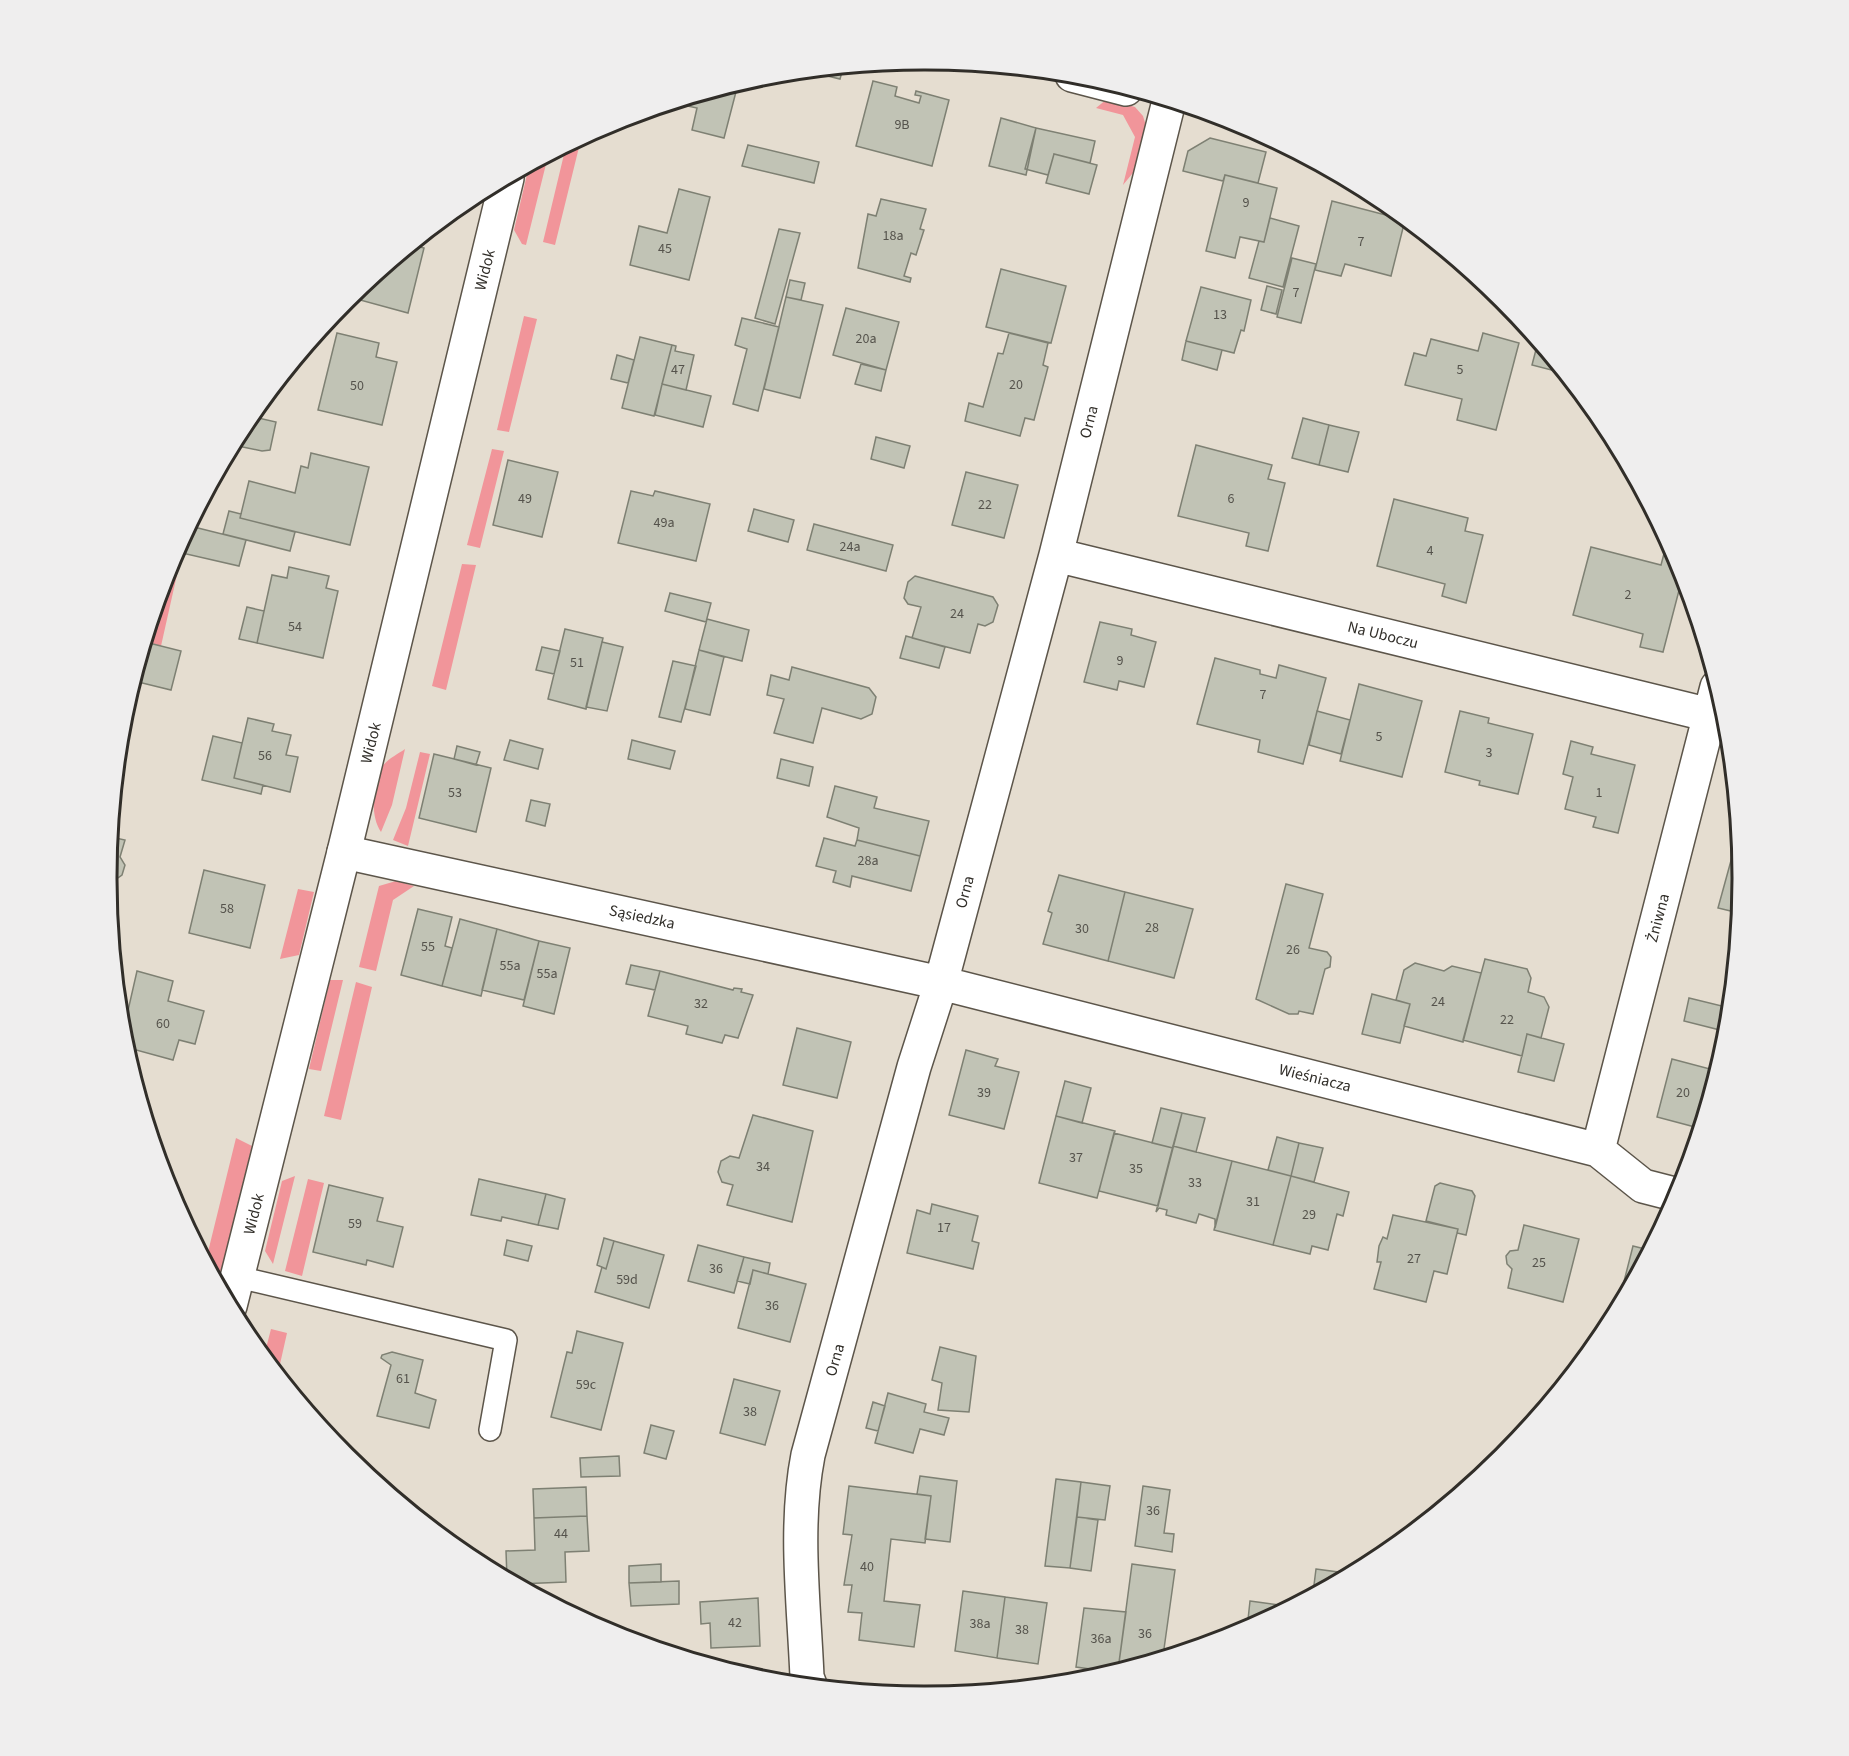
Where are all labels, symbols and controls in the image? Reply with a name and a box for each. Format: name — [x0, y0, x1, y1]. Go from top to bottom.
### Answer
house number: 9B — [894, 115, 910, 135]
house number: 9 — [1243, 193, 1250, 213]
house number: 18a — [883, 226, 903, 246]
house number: 7 — [1358, 232, 1365, 252]
house number: 45 — [658, 239, 672, 259]
street label: Widok — [469, 247, 501, 293]
house number: 7 — [1293, 283, 1300, 303]
house number: 13 — [1213, 305, 1227, 325]
house number: 20a — [856, 329, 876, 349]
house number: 47 — [671, 360, 685, 380]
house number: 5 — [1457, 360, 1464, 380]
house number: 20 — [1009, 375, 1023, 395]
house number: 50 — [350, 376, 364, 396]
street label: Orna — [1074, 403, 1104, 441]
house number: 49 — [518, 489, 532, 509]
house number: 6 — [1228, 489, 1235, 509]
house number: 22 — [978, 495, 992, 515]
house number: 49a — [654, 513, 674, 533]
house number: 24a — [840, 537, 860, 557]
house number: 4 — [1427, 541, 1434, 561]
house number: 2 — [1625, 585, 1632, 605]
house number: 24 — [950, 604, 964, 624]
street label: Na Uboczu — [1345, 616, 1421, 654]
house number: 54 — [288, 617, 302, 637]
house number: 9 — [1117, 651, 1124, 671]
house number: 51 — [570, 653, 584, 673]
house number: 7 — [1260, 685, 1267, 705]
street label: Widok — [355, 720, 387, 766]
house number: 5 — [1376, 727, 1383, 747]
house number: 3 — [1486, 743, 1493, 763]
house number: 56 — [258, 746, 272, 766]
house number: 53 — [448, 783, 462, 803]
house number: 1 — [1596, 783, 1603, 803]
house number: 28a — [858, 851, 878, 871]
street label: Orna — [950, 873, 980, 911]
street label: Żniwna — [1641, 891, 1675, 945]
house number: 58 — [220, 899, 234, 919]
street label: Sąsiedzka — [607, 899, 677, 935]
house number: 28 — [1145, 918, 1159, 938]
house number: 30 — [1075, 919, 1089, 939]
house number: 55 — [421, 937, 435, 957]
house number: 26 — [1286, 940, 1300, 960]
house number: 55a — [500, 956, 520, 976]
house number: 55a — [537, 964, 557, 984]
house number: 24 — [1431, 992, 1445, 1012]
house number: 32 — [694, 994, 708, 1014]
house number: 22 — [1500, 1010, 1514, 1030]
house number: 60 — [156, 1014, 170, 1034]
street label: Wieśniacza — [1277, 1058, 1353, 1098]
house number: 39 — [977, 1083, 991, 1103]
house number: 20 — [1676, 1083, 1690, 1103]
house number: 37 — [1069, 1148, 1083, 1168]
house number: 34 — [756, 1157, 770, 1177]
house number: 35 — [1129, 1159, 1143, 1179]
house number: 33 — [1188, 1173, 1202, 1193]
street label: Widok — [238, 1191, 270, 1237]
house number: 31 — [1246, 1192, 1260, 1212]
house number: 29 — [1302, 1205, 1316, 1225]
house number: 59 — [348, 1214, 362, 1234]
house number: 17 — [937, 1218, 951, 1238]
house number: 27 — [1407, 1249, 1421, 1269]
house number: 25 — [1532, 1253, 1546, 1273]
house number: 36 — [709, 1259, 723, 1279]
house number: 59d — [616, 1270, 638, 1290]
house number: 36 — [765, 1296, 779, 1316]
street label: Orna — [820, 1341, 850, 1379]
house number: 61 — [396, 1369, 410, 1389]
house number: 59c — [576, 1375, 597, 1395]
house number: 38 — [743, 1402, 757, 1422]
house number: 36 — [1146, 1501, 1160, 1521]
house number: 44 — [554, 1524, 568, 1544]
house number: 40 — [860, 1557, 874, 1577]
house number: 42 — [728, 1613, 742, 1633]
house number: 38a — [970, 1614, 990, 1634]
house number: 38 — [1015, 1620, 1029, 1640]
house number: 36 — [1138, 1624, 1152, 1644]
house number: 36a — [1091, 1629, 1111, 1649]

